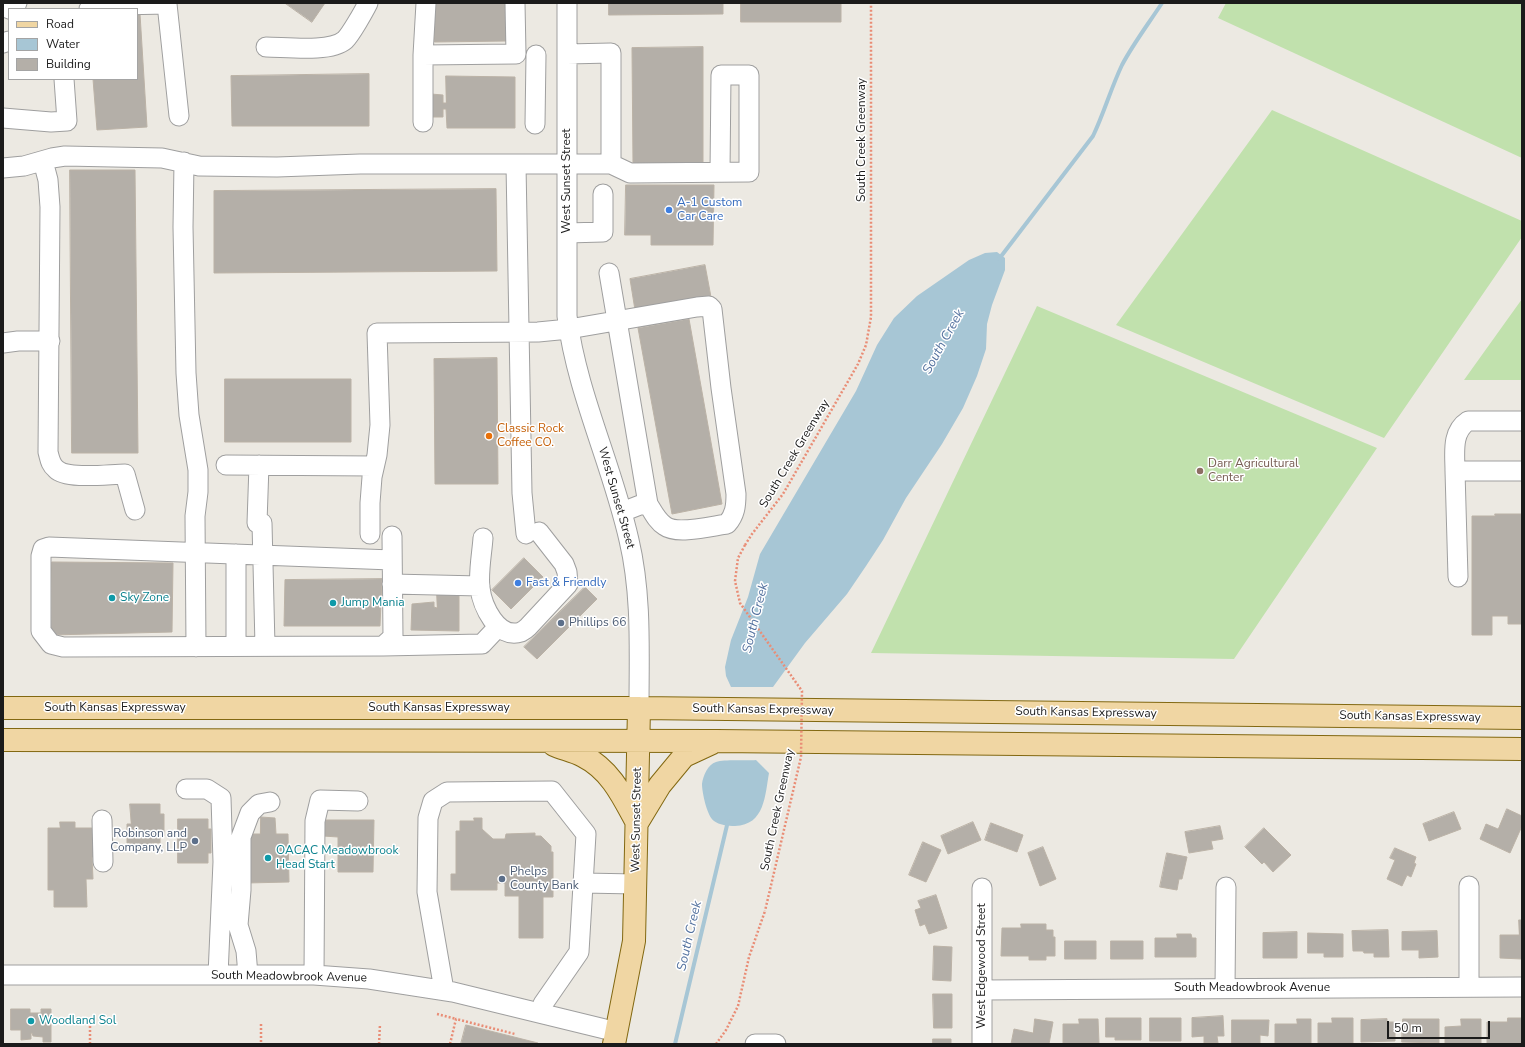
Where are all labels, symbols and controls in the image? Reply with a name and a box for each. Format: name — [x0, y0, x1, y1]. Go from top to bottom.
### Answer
legend — [8, 8, 138, 80]
text: Road — [46, 16, 74, 32]
text: Water — [46, 36, 80, 52]
text: Building — [46, 56, 91, 72]
street label: South Creek Greenway — [855, 78, 869, 202]
street label: West Sunset Street — [560, 129, 574, 233]
place label: A-1 Custom Car Care — [677, 196, 742, 224]
marker: A-1 Custom Car Care — [664, 205, 674, 215]
water label: South Creek — [920, 307, 968, 377]
street label: South Creek Greenway — [757, 397, 833, 511]
place label: Classic Rock Coffee CO. — [497, 422, 564, 450]
marker: Classic Rock Coffee CO. — [484, 431, 494, 441]
street label: West Sunset Street — [595, 446, 637, 550]
place label: Darr Agricultural Center — [1208, 457, 1299, 485]
marker: Darr Agricultural Center — [1195, 466, 1205, 476]
place label: Fast & Friendly — [526, 576, 606, 590]
marker: Fast & Friendly — [513, 578, 523, 588]
water label: South Creek — [740, 581, 772, 655]
place label: Sky Zone — [120, 591, 169, 605]
marker: Sky Zone — [107, 593, 117, 603]
place label: Jump Mania — [341, 596, 405, 610]
marker: Jump Mania — [328, 598, 338, 608]
place label: Phillips 66 — [569, 616, 626, 630]
marker: Phillips 66 — [556, 618, 566, 628]
street label: South Kansas Expressway — [44, 701, 186, 715]
street label: South Kansas Expressway — [368, 701, 510, 715]
street label: South Kansas Expressway — [692, 702, 834, 718]
street label: South Kansas Expressway — [1015, 705, 1157, 721]
street label: South Kansas Expressway — [1339, 709, 1481, 725]
street label: South Creek Greenway — [758, 748, 798, 872]
street label: West Sunset Street — [629, 767, 645, 873]
place label: Robinson and Company, LLP — [110, 827, 187, 855]
marker: Robinson and Company, LLP — [190, 836, 200, 846]
place label: OACAC Meadowbrook Head Start — [276, 844, 399, 872]
marker: OACAC Meadowbrook Head Start — [263, 853, 273, 863]
place label: Phelps County Bank — [510, 865, 579, 893]
marker: Phelps County Bank — [497, 874, 507, 884]
water label: South Creek — [674, 899, 706, 973]
street label: West Edgewood Street — [975, 903, 989, 1029]
street label: South Meadowbrook Avenue — [211, 968, 367, 986]
street label: South Meadowbrook Avenue — [1174, 981, 1330, 995]
scale bar — [1389, 1013, 1492, 1039]
place label: Woodland Sol — [39, 1014, 116, 1028]
marker: Woodland Sol — [26, 1016, 36, 1026]
text: 50 m — [1394, 1020, 1422, 1036]

